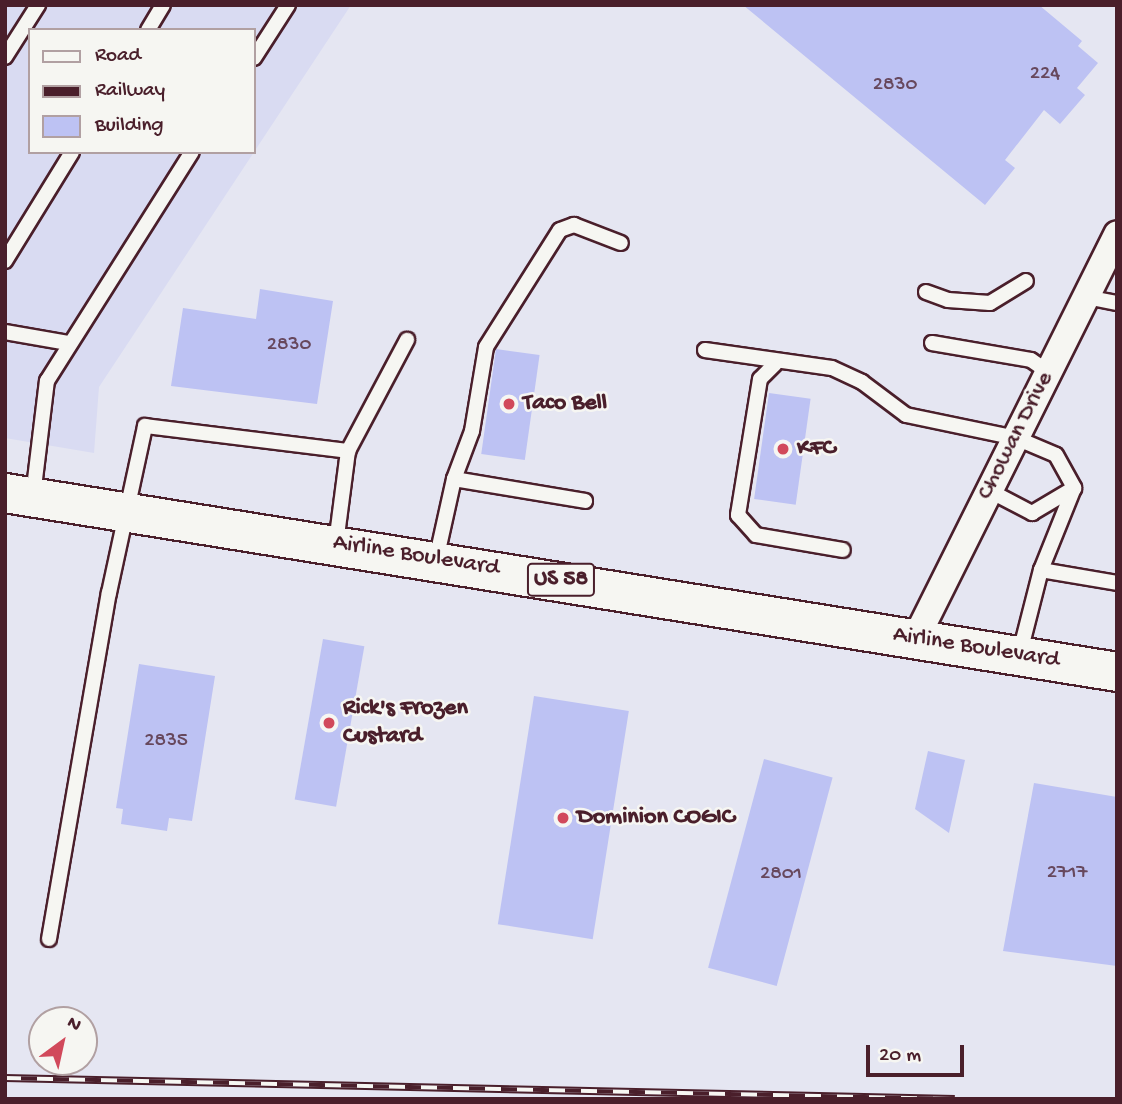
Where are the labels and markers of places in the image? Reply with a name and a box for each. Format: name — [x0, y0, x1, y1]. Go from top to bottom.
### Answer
place label: Taco Bell — [523, 390, 607, 418]
marker: Taco Bell — [501, 396, 517, 412]
place label: KFC — [797, 435, 836, 463]
marker: KFC — [775, 441, 791, 457]
place label: Rick's Frozen Custard — [343, 695, 468, 751]
marker: Rick's Frozen Custard — [321, 715, 337, 731]
place label: Dominion COGIC — [577, 804, 735, 832]
marker: Dominion COGIC — [555, 810, 571, 826]

